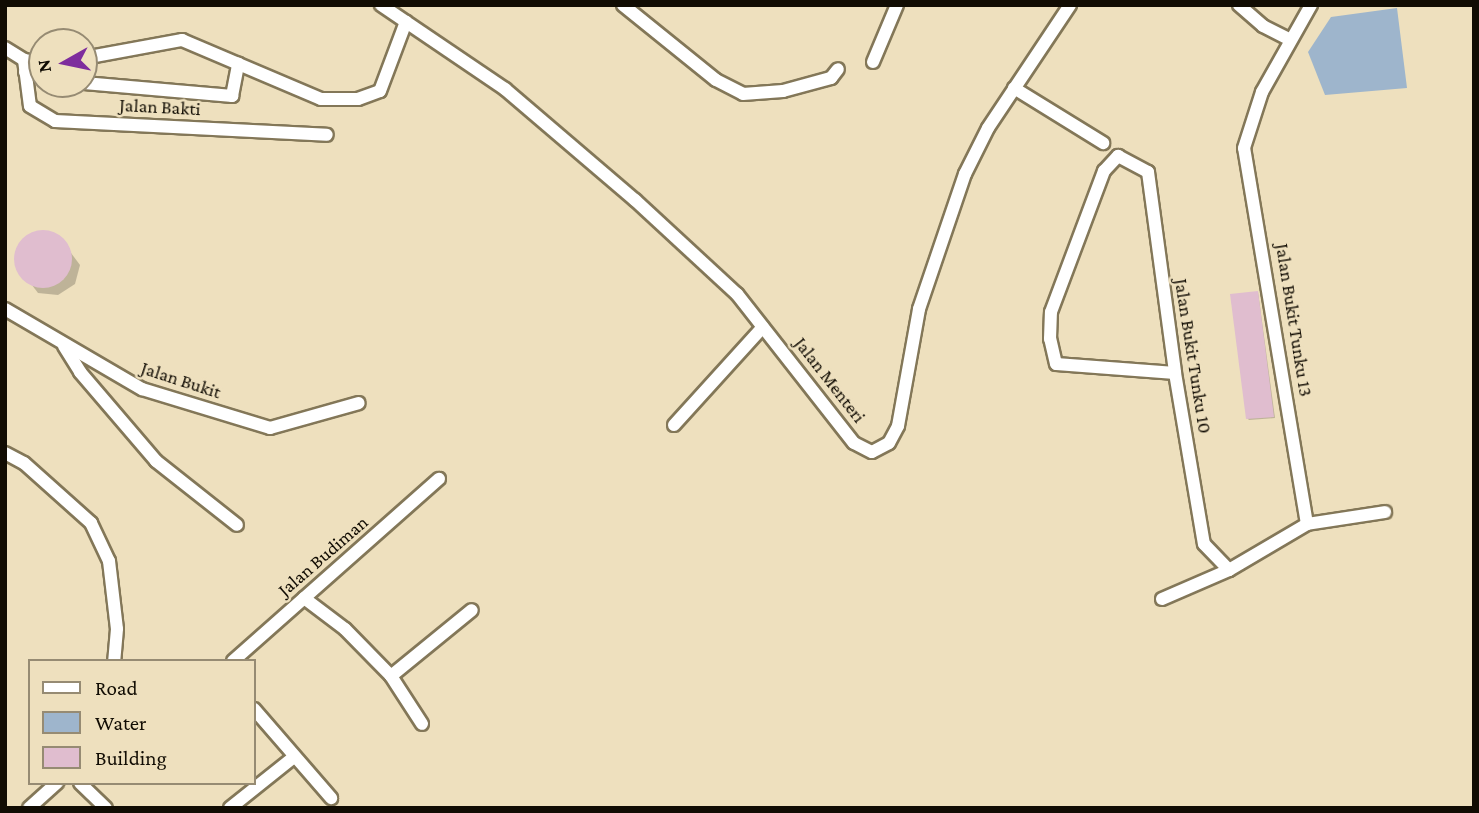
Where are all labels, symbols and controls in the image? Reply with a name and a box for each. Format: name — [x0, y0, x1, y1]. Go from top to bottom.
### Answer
north arrow — [28, 28, 98, 98]
text: N — [32, 58, 55, 74]
street label: Jalan Bakti — [119, 93, 201, 121]
street label: Jalan Bukit Tunku 13 — [1271, 242, 1317, 398]
street label: Jalan Bukit Tunku 10 — [1169, 277, 1217, 435]
street label: Jalan Menteri — [789, 333, 871, 427]
street label: Jalan Bukit — [138, 356, 224, 404]
street label: Jalan Budiman — [273, 511, 373, 601]
legend — [28, 659, 256, 785]
text: Road — [95, 676, 138, 700]
text: Water — [95, 711, 147, 735]
text: Building — [95, 746, 167, 770]

